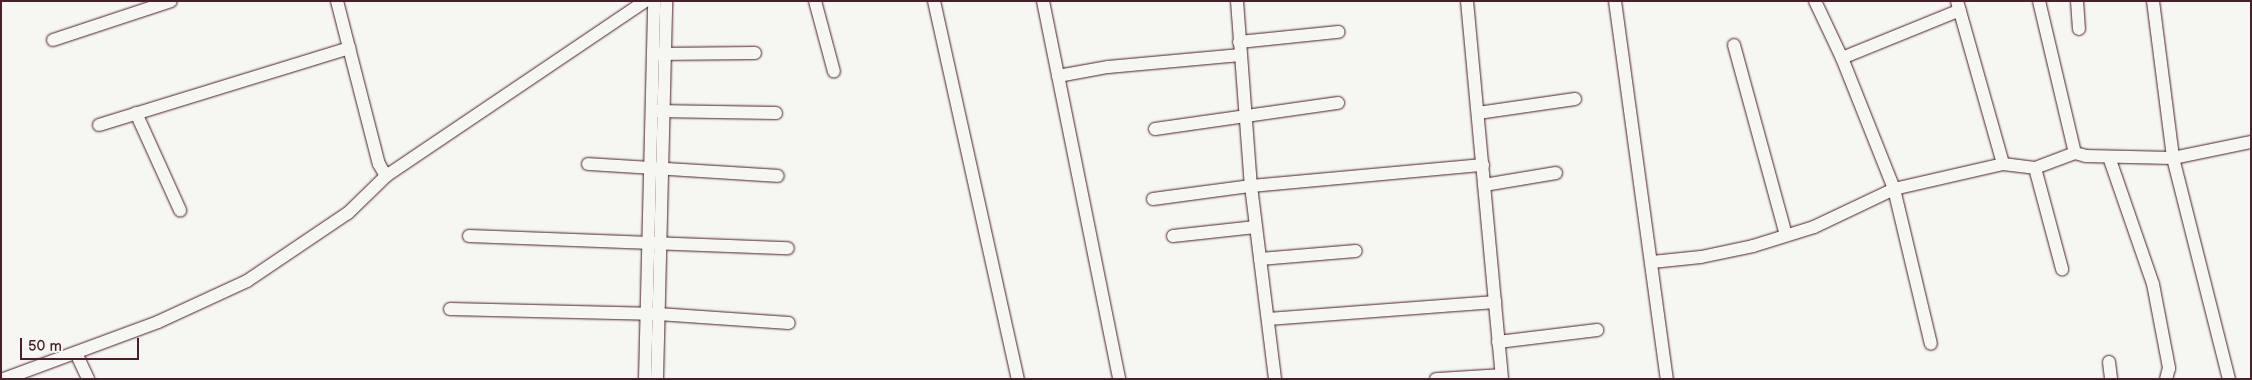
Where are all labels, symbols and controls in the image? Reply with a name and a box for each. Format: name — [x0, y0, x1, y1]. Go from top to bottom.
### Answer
scale bar — [22, 328, 141, 360]
text: 50 m — [28, 337, 62, 356]

